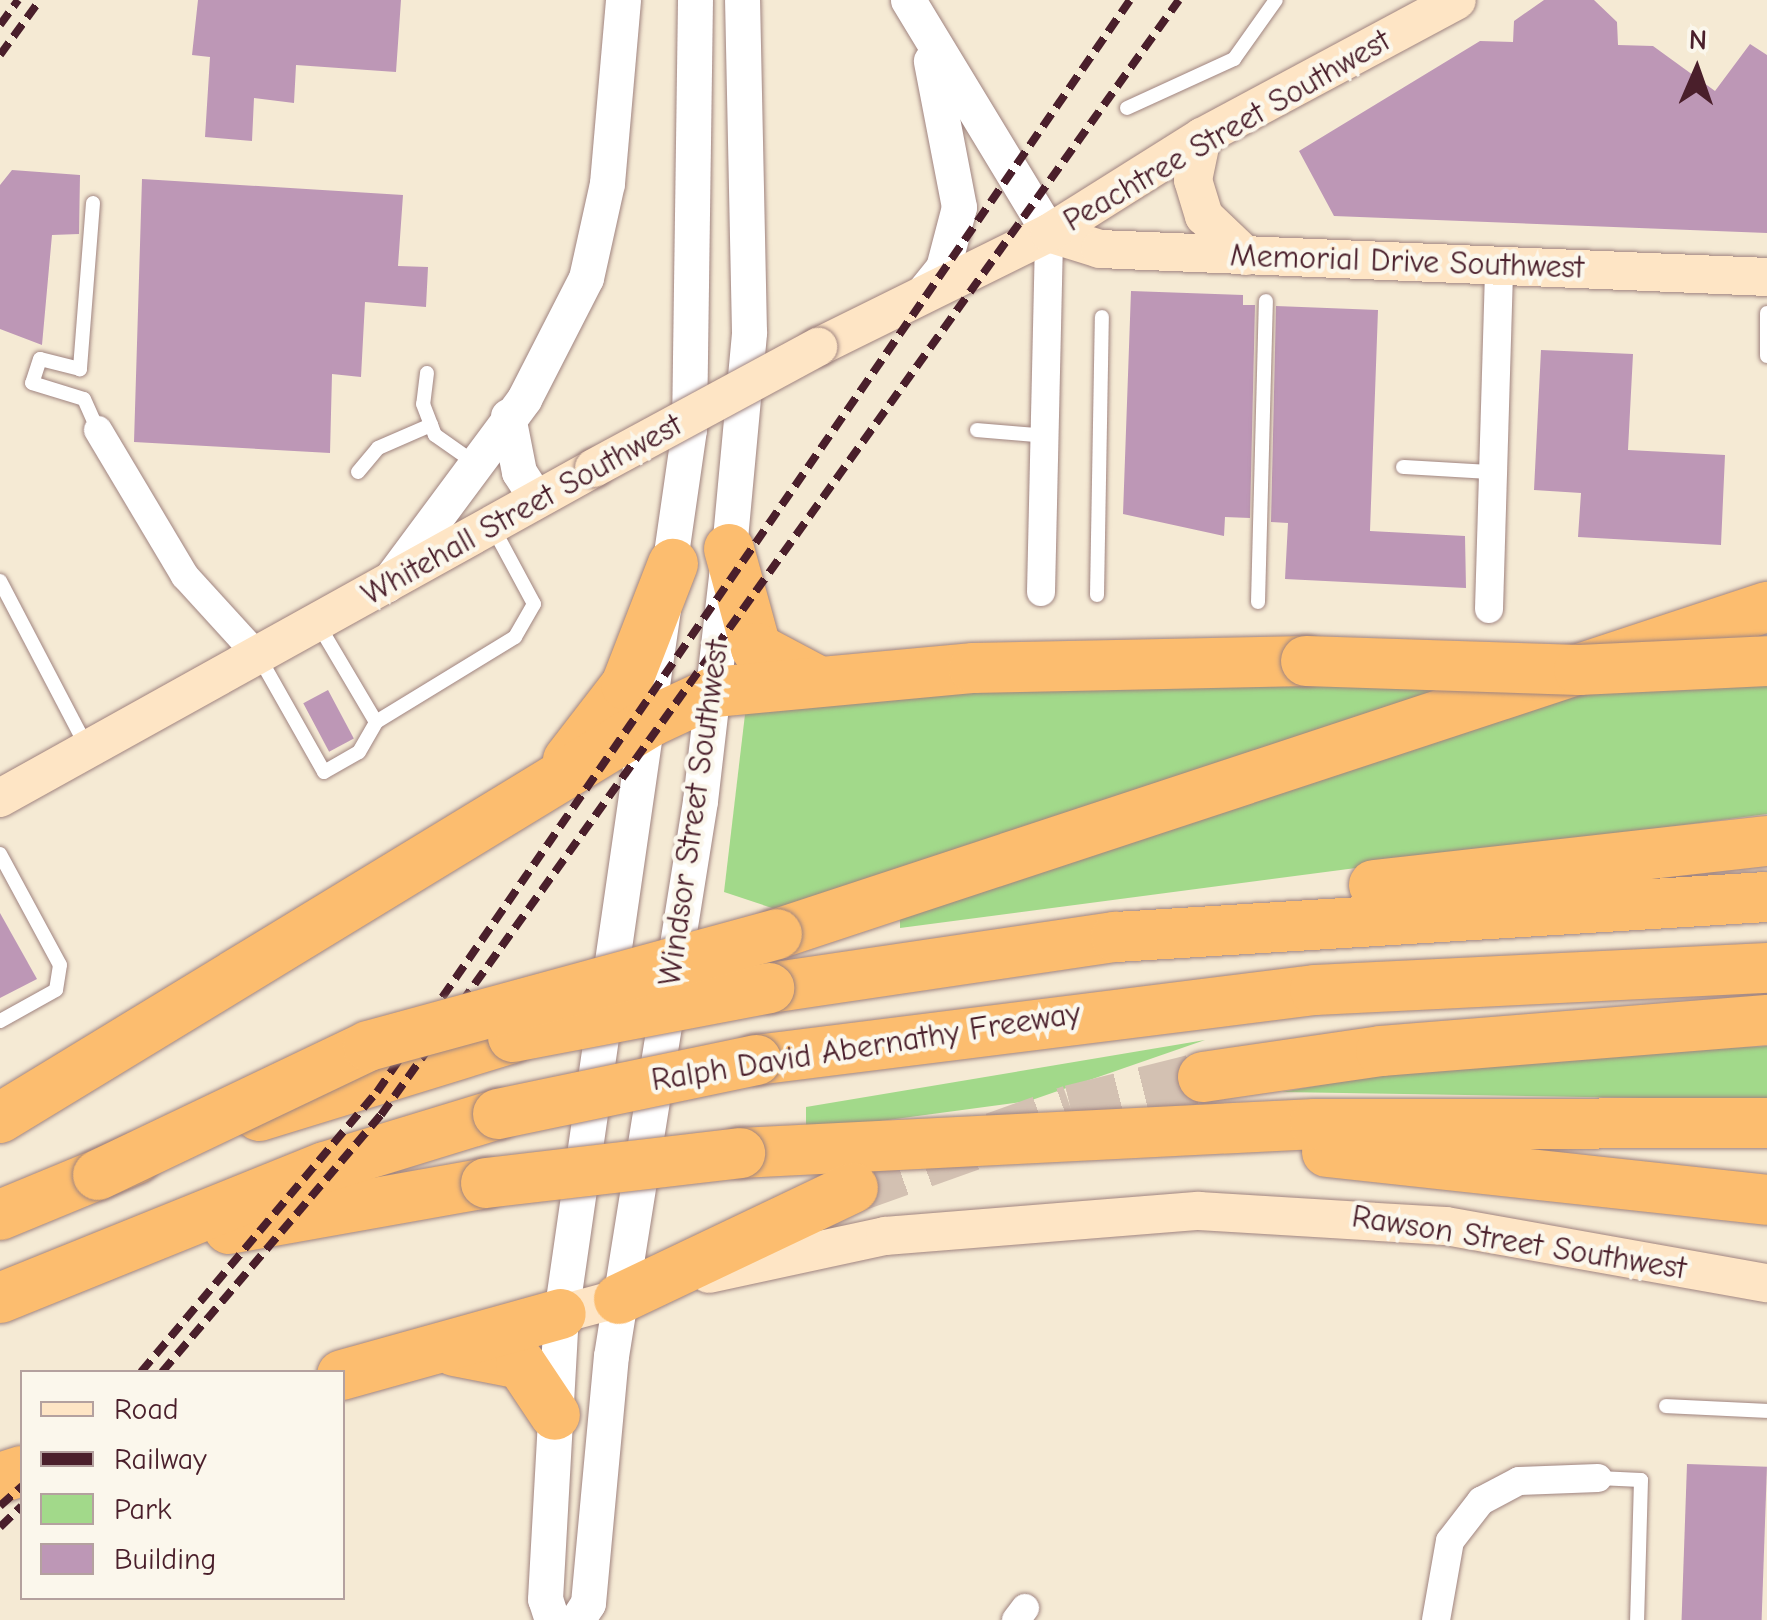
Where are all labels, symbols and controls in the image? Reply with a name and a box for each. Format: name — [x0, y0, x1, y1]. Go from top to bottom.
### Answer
north arrow — [1647, 20, 1747, 120]
street label: Peachtree Street Southwest — [1057, 22, 1397, 240]
text: N — [1688, 24, 1708, 56]
street label: Memorial Drive Southwest — [1229, 237, 1585, 287]
street label: Whitehall Street Southwest — [355, 406, 689, 614]
street label: Windsor Street Southwest — [651, 638, 737, 988]
street label: Ralph David Abernathy Freeway — [649, 994, 1083, 1100]
street label: Rawson Street Southwest — [1349, 1198, 1689, 1288]
legend — [20, 1370, 345, 1600]
text: Road — [114, 1392, 179, 1427]
text: Railway — [114, 1442, 207, 1477]
text: Park — [114, 1492, 171, 1527]
text: Building — [114, 1542, 217, 1577]

